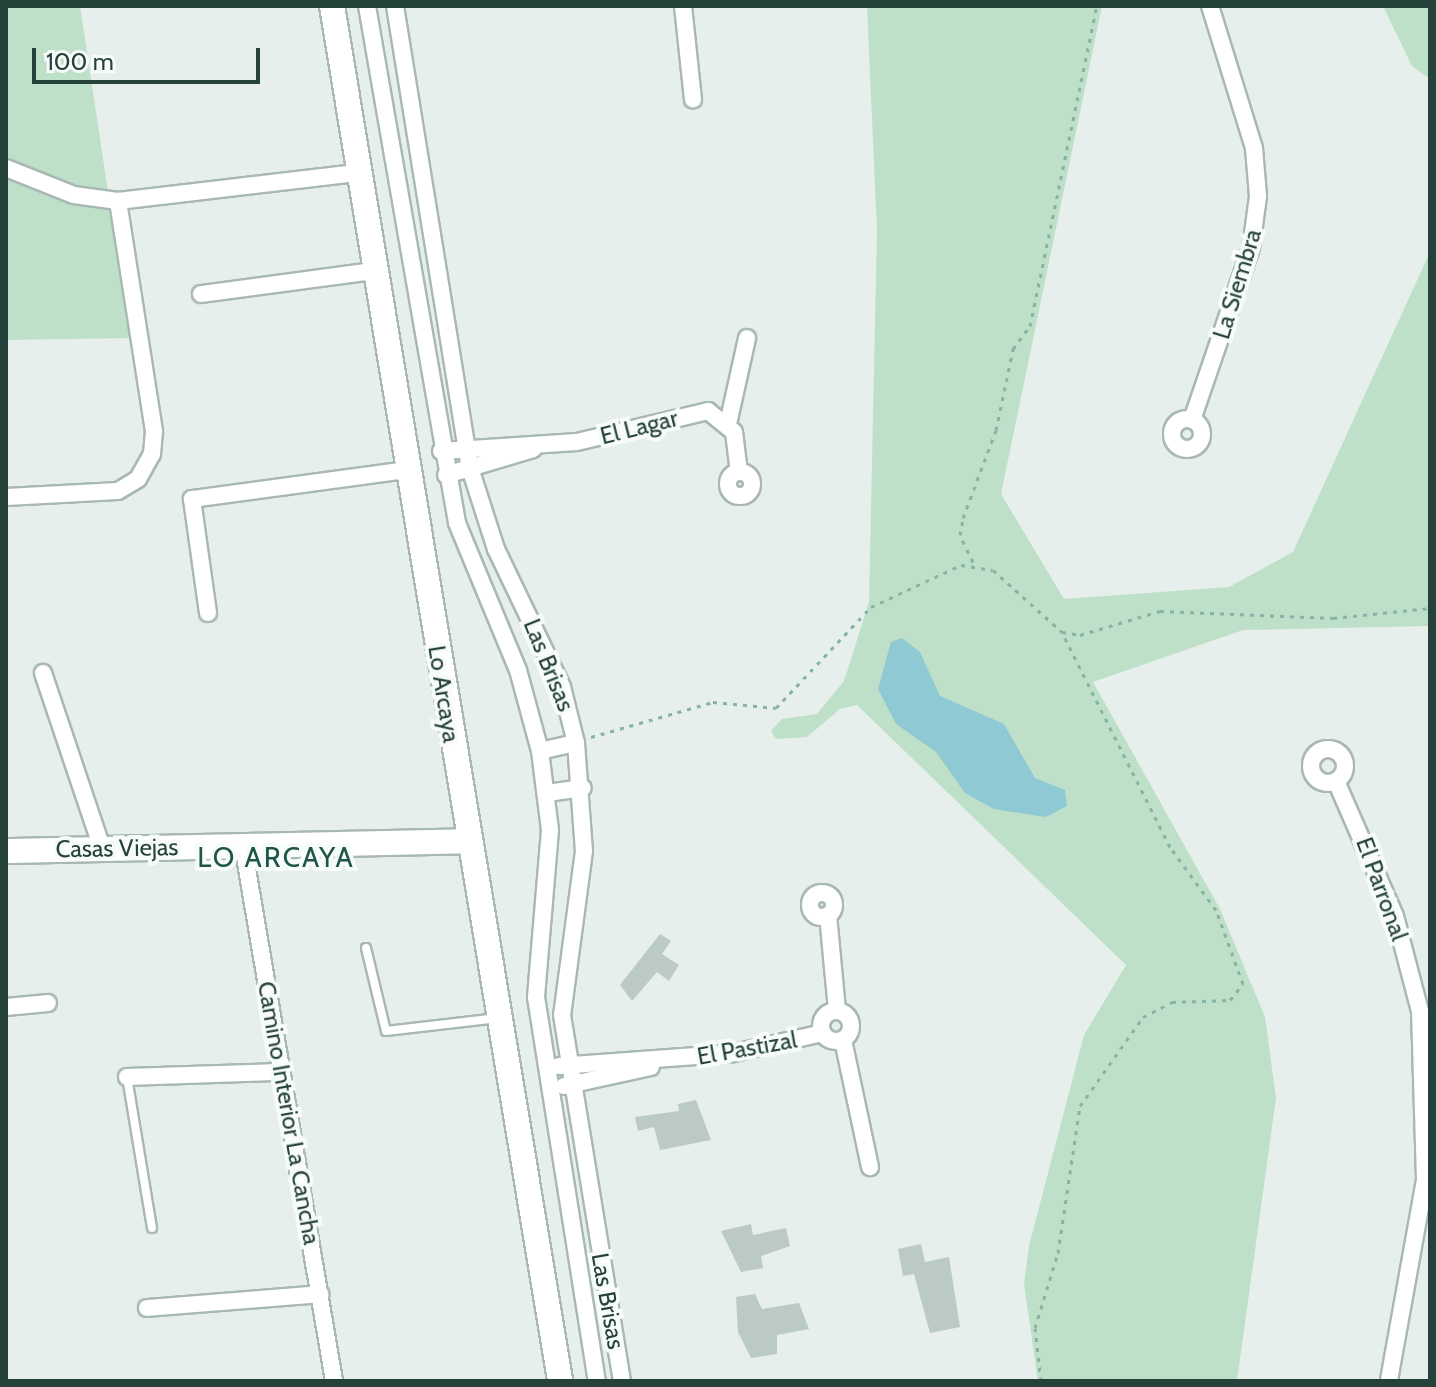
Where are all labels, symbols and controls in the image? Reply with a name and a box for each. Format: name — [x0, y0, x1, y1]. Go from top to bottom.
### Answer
scale bar — [36, 32, 264, 82]
text: 100 m — [46, 47, 114, 76]
street label: La Siembra — [1207, 226, 1267, 342]
street label: El Lagar — [597, 403, 681, 451]
street label: Las Brisas — [517, 615, 581, 715]
street label: Lo Arcaya — [422, 643, 466, 745]
street label: Casas Viejas — [55, 833, 179, 863]
street label: El Parronal — [1350, 833, 1414, 945]
district label: LO ARCAYA — [197, 840, 355, 874]
street label: Camino Interior La Cancha — [252, 979, 326, 1247]
street label: El Pastizal — [695, 1025, 799, 1071]
street label: Las Brisas — [585, 1251, 631, 1351]

